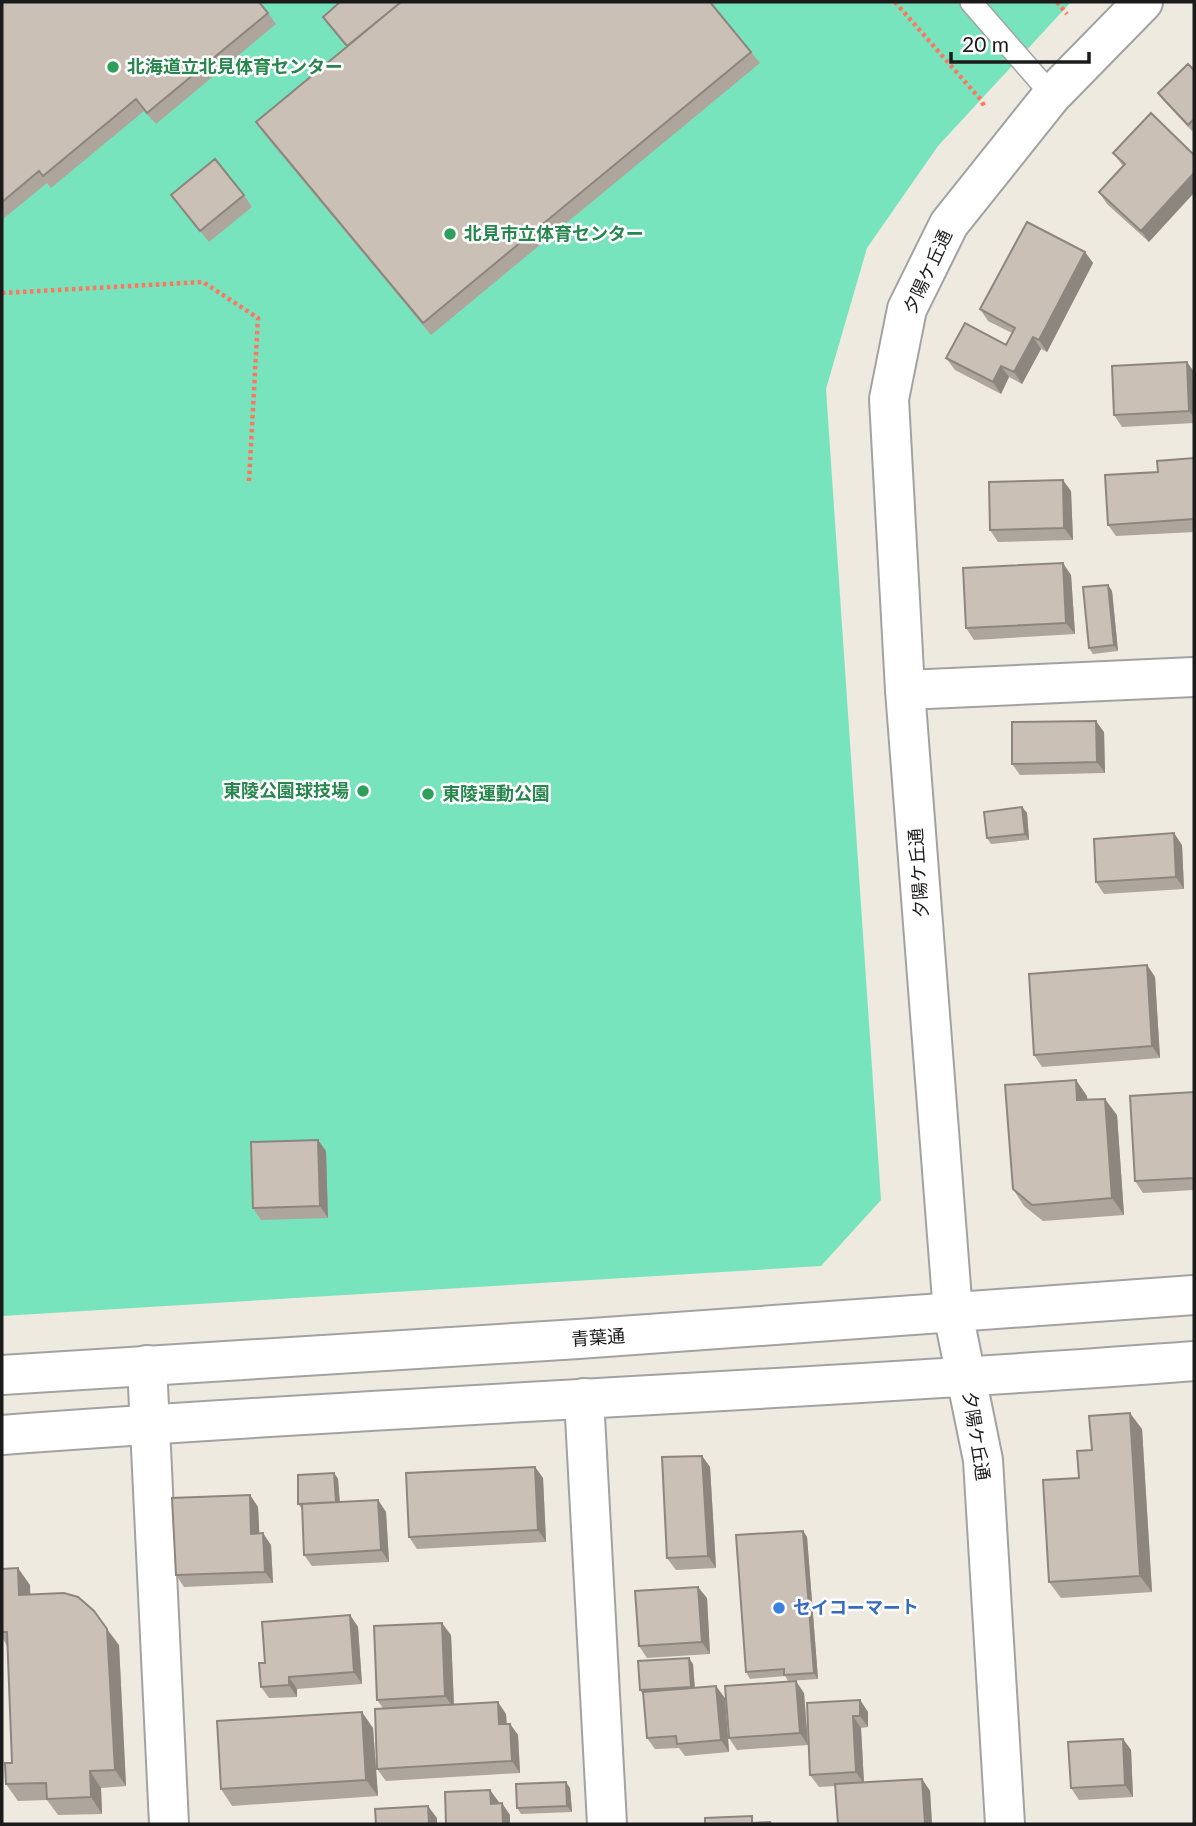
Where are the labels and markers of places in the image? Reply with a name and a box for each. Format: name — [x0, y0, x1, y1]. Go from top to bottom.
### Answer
place label: 北海道立北見体育センター — [127, 55, 343, 77]
marker: 北海道立北見体育センター — [105, 59, 121, 75]
place label: 北見市立体育センター — [464, 222, 644, 244]
marker: 北見市立体育センター — [442, 226, 458, 242]
place label: 東陵公園球技場 — [223, 779, 349, 801]
place label: 東陵運動公園 — [442, 782, 550, 804]
marker: 東陵公園球技場 — [355, 783, 371, 799]
marker: 東陵運動公園 — [420, 786, 436, 802]
place label: セイコーマート — [793, 1596, 919, 1618]
marker: セイコーマート — [771, 1600, 787, 1616]

